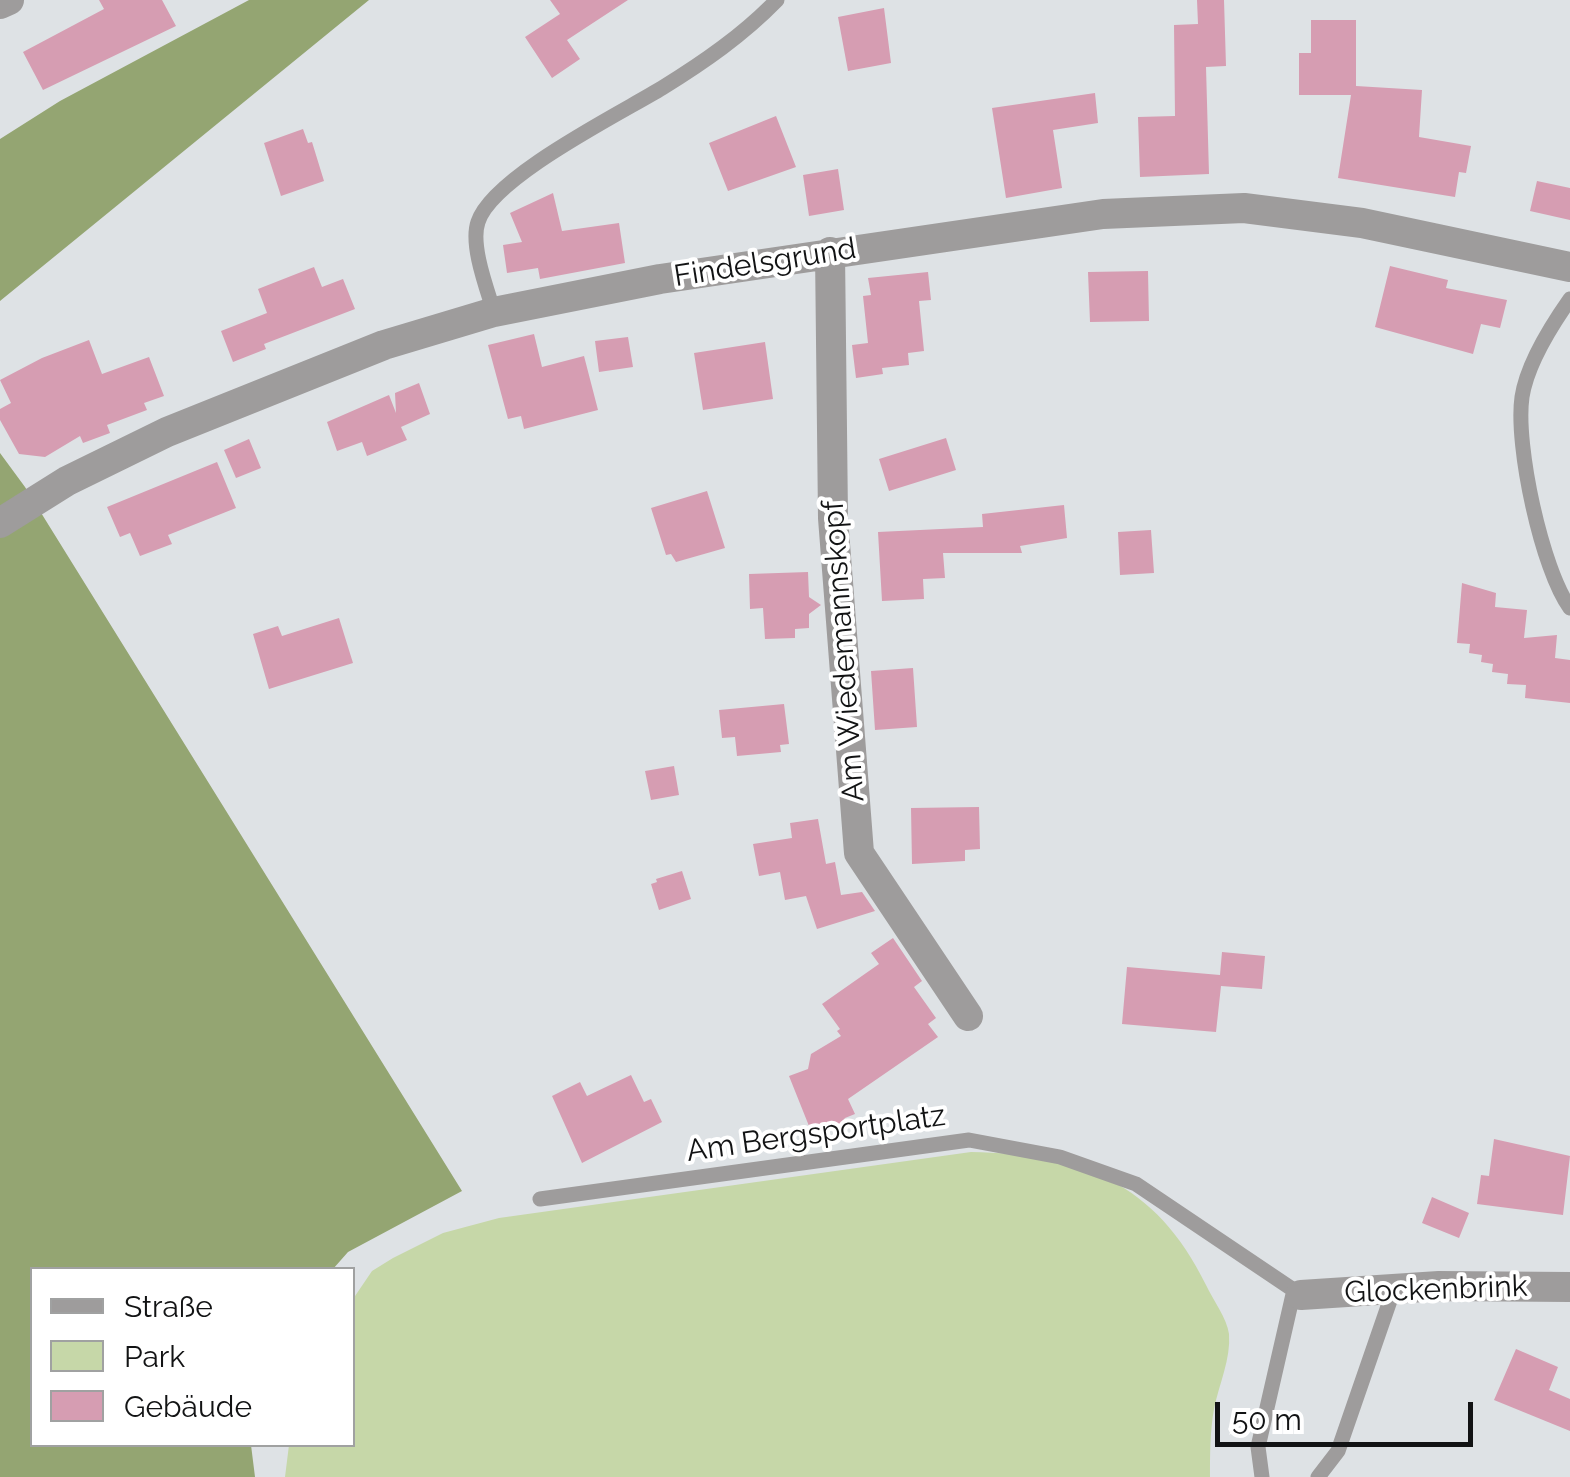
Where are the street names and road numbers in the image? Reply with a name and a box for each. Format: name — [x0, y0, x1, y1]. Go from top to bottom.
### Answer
street label: Findelsgrund — [671, 231, 859, 295]
street label: Am Wiedemannskopf — [816, 499, 872, 803]
street label: Am Bergsportplatz — [684, 1098, 948, 1170]
street label: Glockenbrink — [1344, 1269, 1528, 1311]

